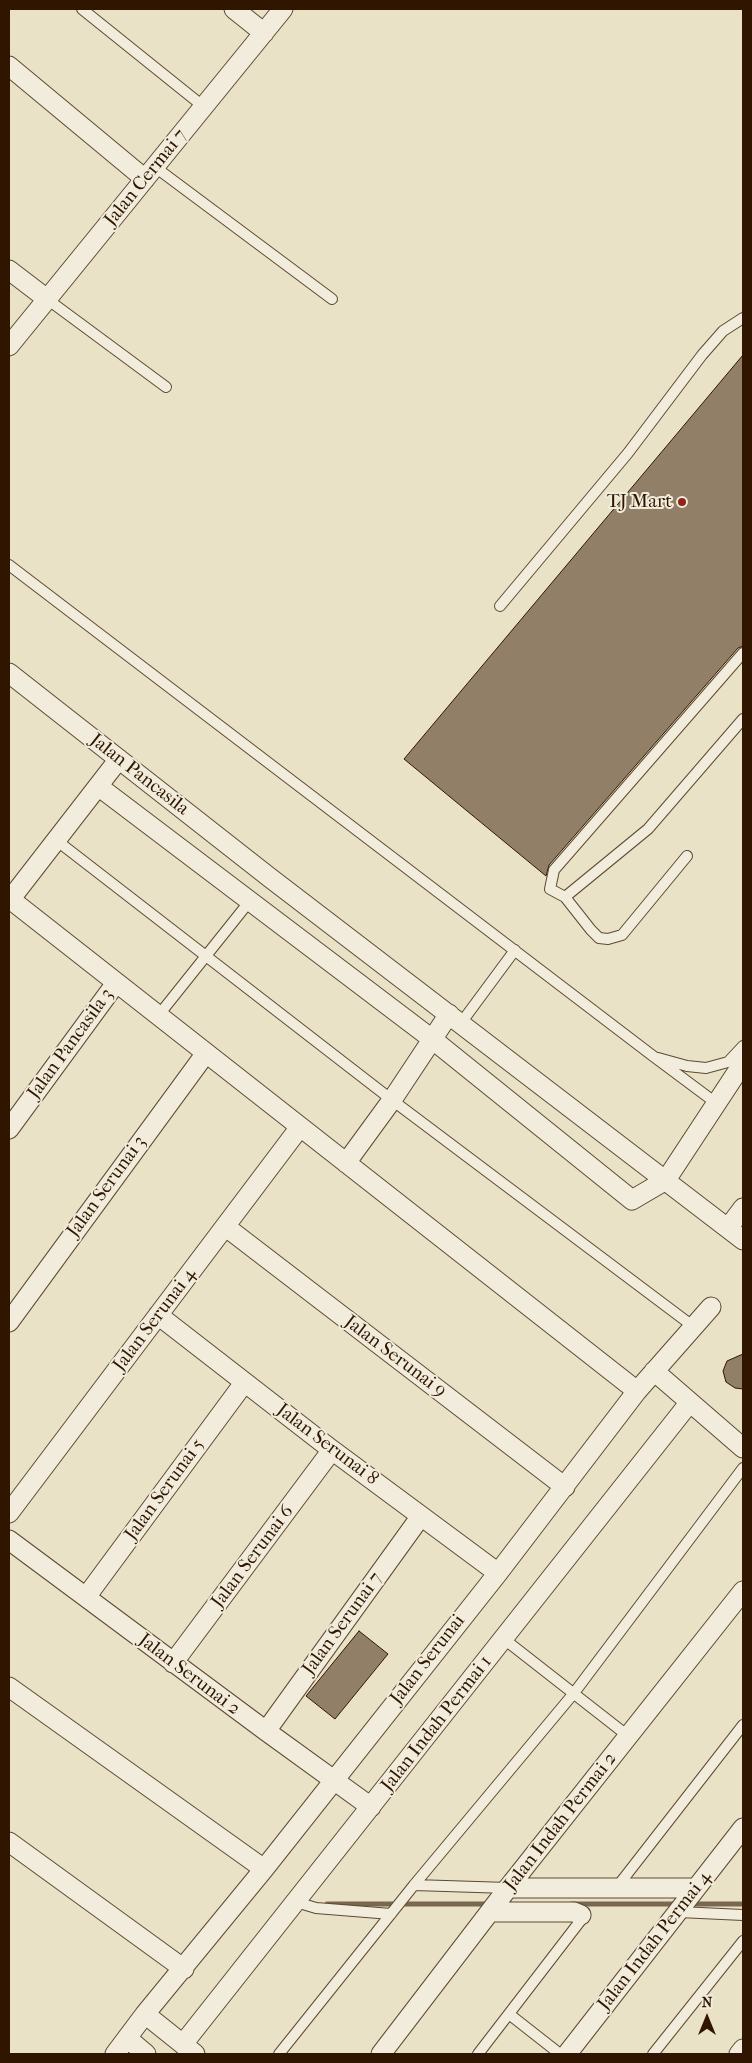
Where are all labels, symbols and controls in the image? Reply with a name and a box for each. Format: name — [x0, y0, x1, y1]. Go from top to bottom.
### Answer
street label: Jalan Cermai 7 — [100, 125, 192, 231]
place label: TJ Mart — [607, 491, 672, 513]
marker: TJ Mart — [676, 496, 688, 508]
street label: Jalan Pancasila — [85, 729, 193, 821]
street label: Jalan Pancasila 3 — [23, 984, 119, 1104]
street label: Jalan Serunai 3 — [62, 1132, 152, 1242]
street label: Jalan Serunai 4 — [109, 1264, 201, 1376]
street label: Jalan Serunai 9 — [339, 1311, 451, 1403]
street label: Jalan Serunai 8 — [271, 1399, 383, 1491]
street label: Jalan Serunai 5 — [120, 1435, 210, 1545]
street label: Jalan Serunai 6 — [207, 1501, 299, 1613]
street label: Jalan Serunai 7 — [298, 1568, 388, 1680]
street label: Jalan Serunai — [386, 1610, 470, 1710]
street label: Jalan Serunai 2 — [133, 1629, 245, 1721]
street label: Jalan Indah Permai 1 — [377, 1651, 497, 1797]
street label: Jalan Indah Permai 2 — [500, 1748, 622, 1896]
street label: Jalan Indah Permai 4 — [593, 1867, 717, 2015]
north arrow — [682, 1993, 732, 2043]
text: N — [702, 1994, 712, 2011]

